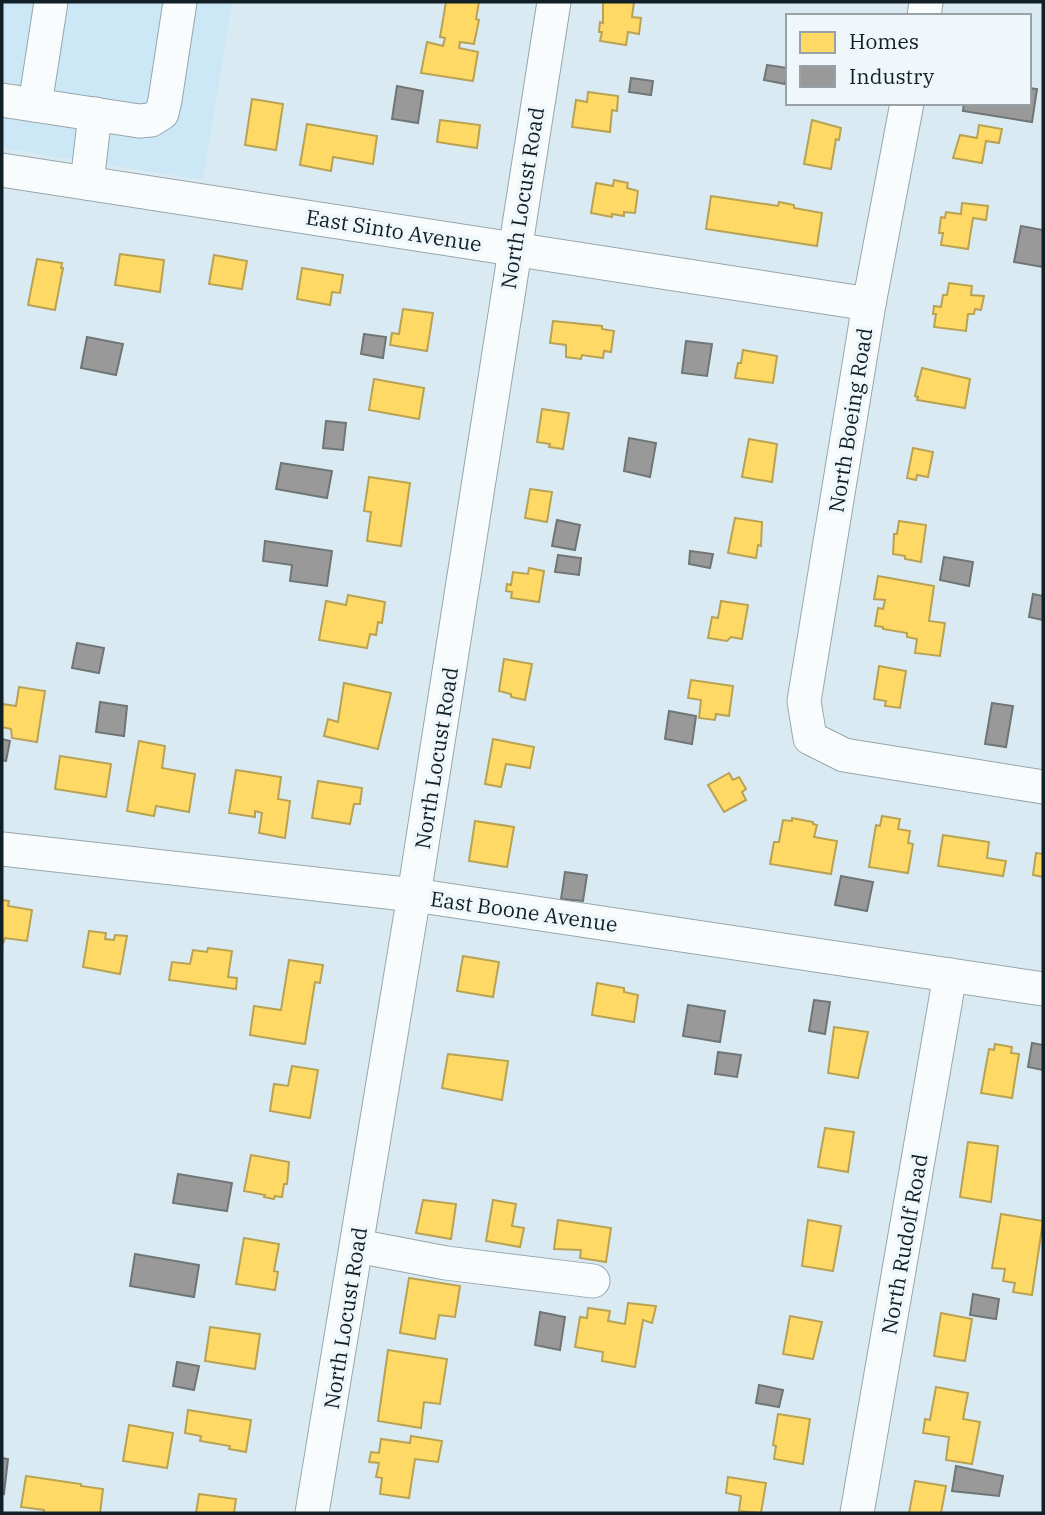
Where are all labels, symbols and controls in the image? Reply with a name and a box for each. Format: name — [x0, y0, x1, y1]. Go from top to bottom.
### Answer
legend — [786, 14, 1031, 105]
text: Homes — [849, 27, 919, 55]
text: Industry — [849, 62, 935, 90]
street label: North Locust Road — [494, 105, 550, 291]
street label: East Sinto Avenue — [304, 202, 484, 258]
street label: North Boeing Road — [822, 325, 878, 514]
street label: North Locust Road — [408, 665, 464, 851]
street label: East Boone Avenue — [429, 884, 619, 938]
street label: North Rudolf Road — [874, 1151, 934, 1337]
street label: North Locust Road — [317, 1225, 373, 1411]

